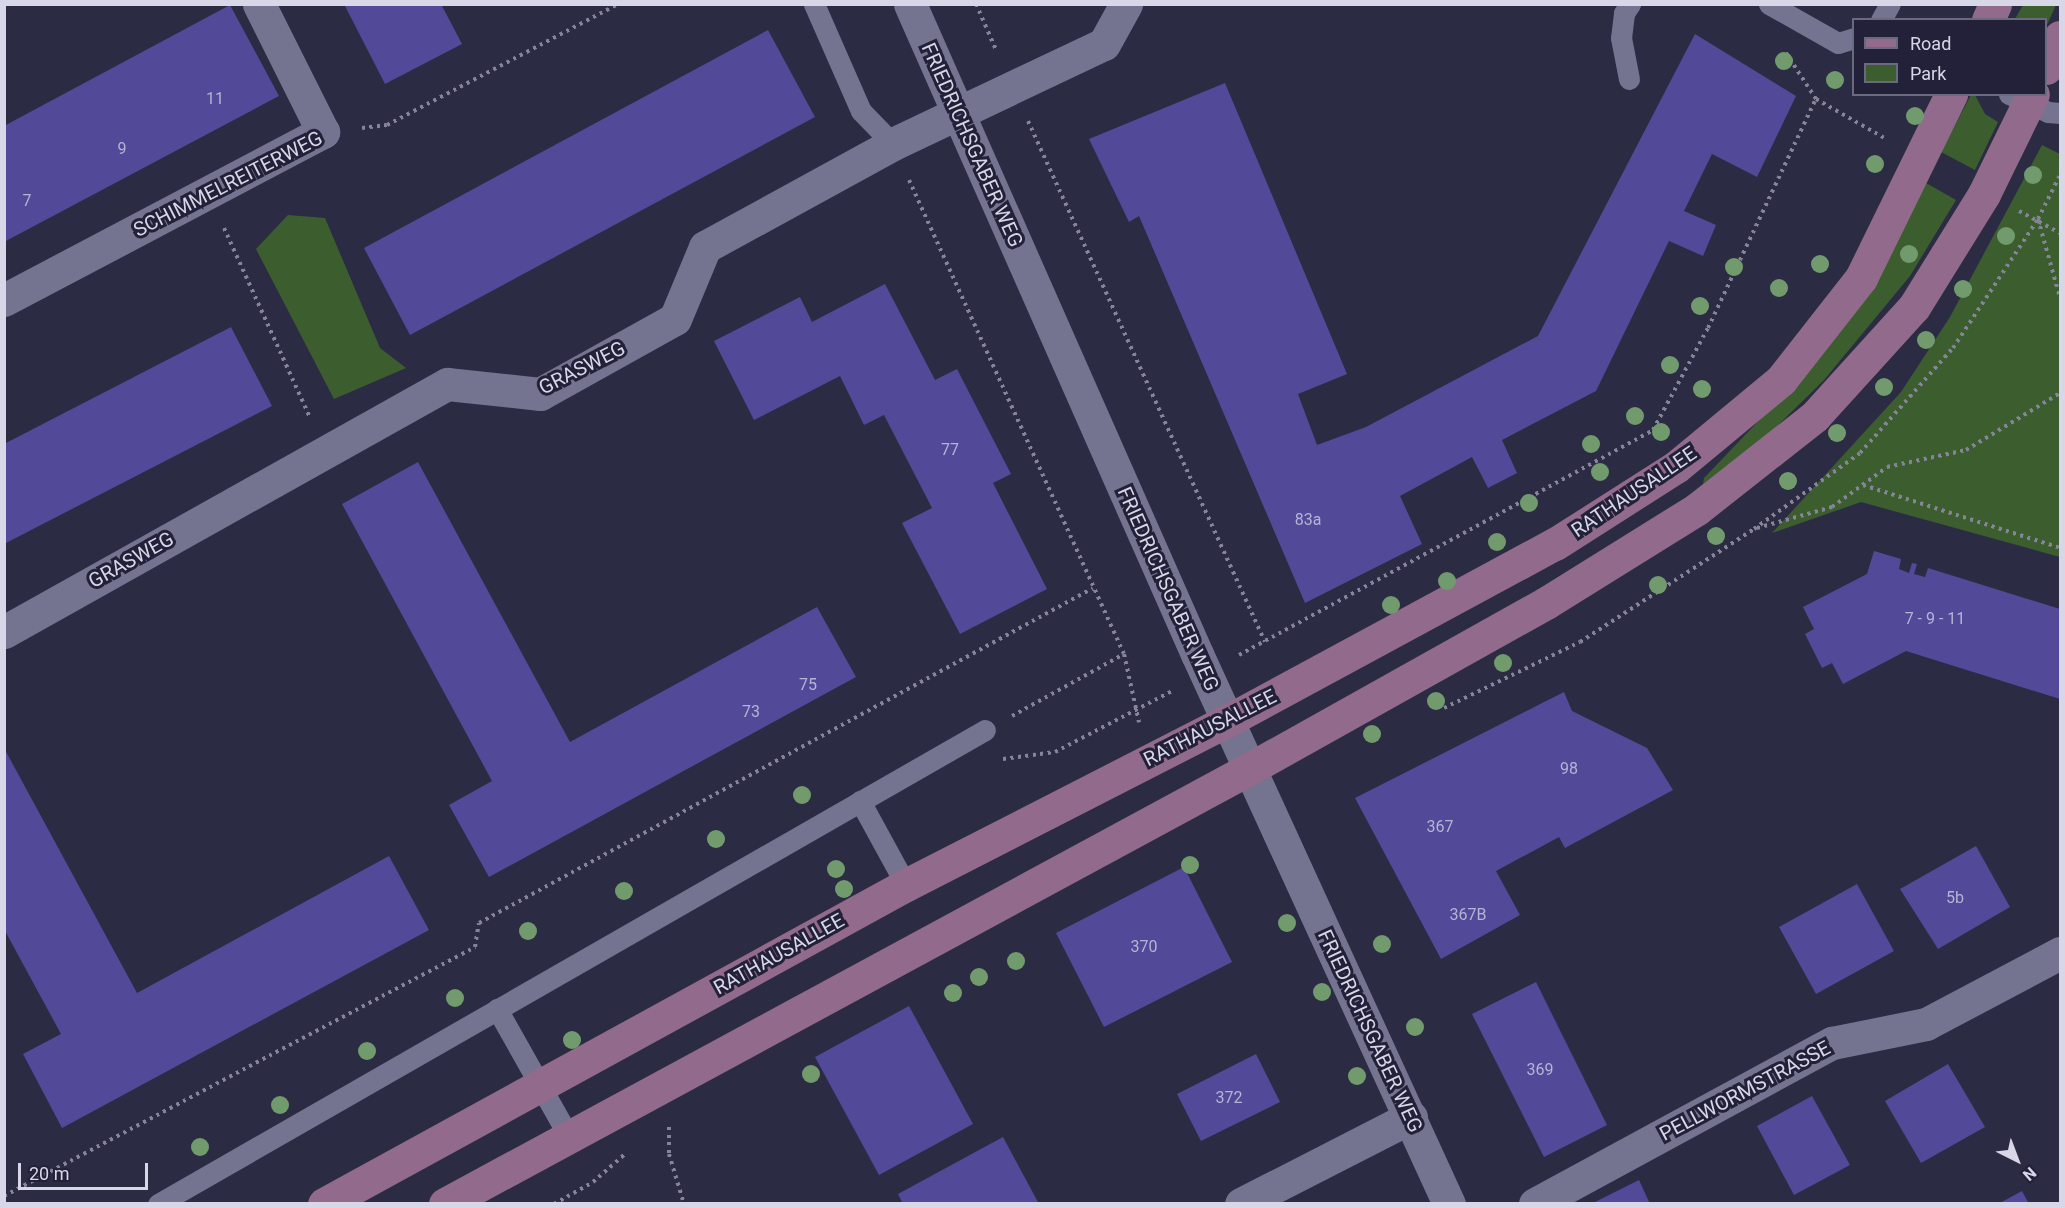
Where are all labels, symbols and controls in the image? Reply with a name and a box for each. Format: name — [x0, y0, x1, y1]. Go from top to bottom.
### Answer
legend — [1852, 18, 2047, 96]
text: Road — [1910, 33, 1951, 54]
street label: FRIEDRICHSGABER WEG — [916, 39, 1028, 251]
text: Park — [1910, 63, 1946, 84]
house number: 11 — [206, 89, 224, 109]
street label: SCHIMMELREITERWEG — [130, 126, 326, 242]
house number: 9 — [118, 139, 126, 159]
house number: 7 — [23, 191, 31, 211]
street label: GRASWEG — [535, 336, 629, 400]
house number: 77 — [941, 440, 959, 460]
street label: RATHAUSALLEE — [1567, 441, 1701, 543]
street label: FRIEDRICHSGABER WEG — [1112, 483, 1224, 695]
house number: 83a — [1295, 510, 1321, 530]
street label: GRASWEG — [84, 527, 178, 593]
house number: 7 - 9 - 11 — [1905, 609, 1965, 629]
house number: 75 — [799, 675, 817, 695]
street label: RATHAUSALLEE — [1140, 684, 1280, 772]
house number: 73 — [742, 702, 760, 722]
house number: 98 — [1560, 759, 1578, 779]
house number: 367 — [1427, 817, 1453, 837]
house number: 5b — [1946, 888, 1964, 908]
house number: 367B — [1450, 905, 1486, 925]
street label: RATHAUSALLEE — [710, 908, 848, 1000]
street label: FRIEDRICHSGABER WEG — [1312, 926, 1428, 1136]
house number: 370 — [1131, 937, 1157, 957]
street label: PELLWORMSTRASSE — [1656, 1036, 1834, 1146]
house number: 369 — [1527, 1060, 1553, 1080]
house number: 372 — [1216, 1088, 1242, 1108]
north arrow — [1987, 1130, 2047, 1190]
scale bar — [21, 1151, 152, 1189]
text: 20 m — [29, 1163, 69, 1184]
text: N — [2019, 1163, 2040, 1185]

